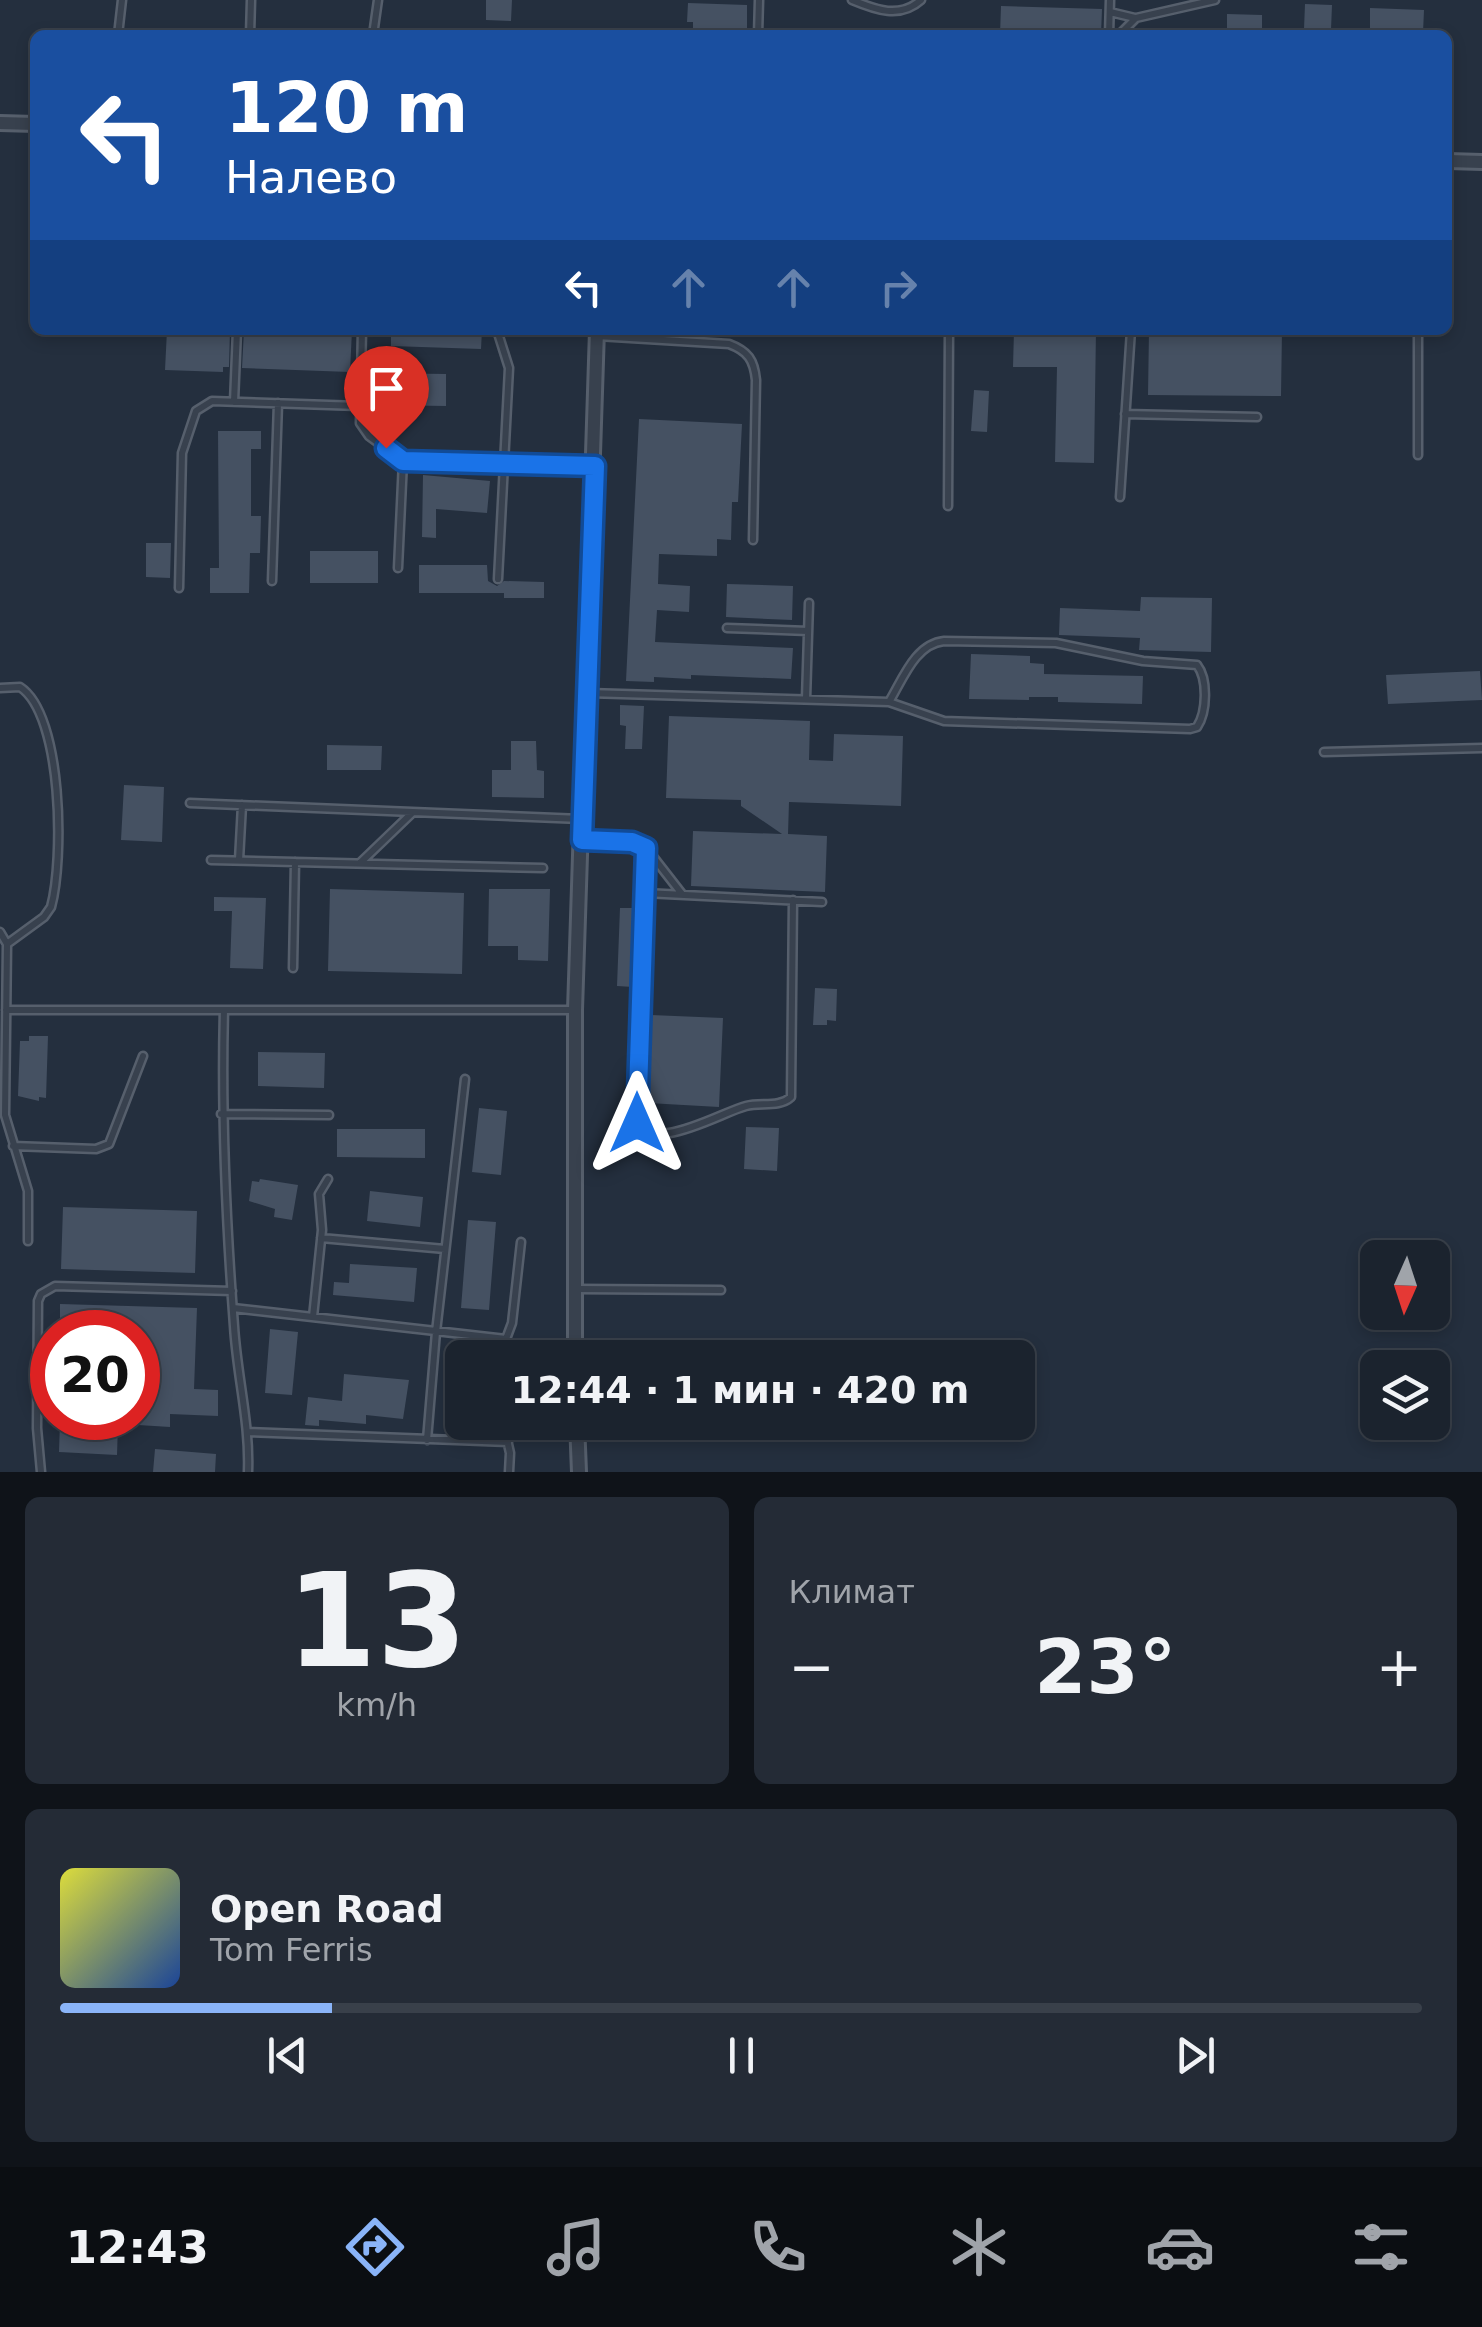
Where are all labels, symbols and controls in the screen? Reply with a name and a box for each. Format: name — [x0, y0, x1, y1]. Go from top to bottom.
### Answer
text: 120 m — [225, 67, 468, 149]
icon: left — [60, 70, 190, 200]
text: Налево — [225, 151, 397, 204]
icon: left — [556, 260, 611, 315]
icon: ahead — [661, 260, 716, 315]
icon: ahead — [766, 260, 821, 315]
icon: right — [871, 260, 926, 315]
pin — [344, 346, 429, 449]
icon: arrive — [359, 361, 414, 416]
position arrow — [585, 1071, 689, 1175]
north arrow — [1360, 1240, 1450, 1330]
map controls — [1360, 1240, 1450, 1440]
speed limit sign: 20 — [30, 1310, 160, 1440]
button: layers — [1360, 1350, 1450, 1440]
text: 12:44 · 1 мин · 420 m — [511, 1368, 969, 1412]
text: 13 — [286, 1545, 467, 1697]
text: Климат — [789, 1573, 915, 1611]
text: 23° — [1034, 1623, 1176, 1711]
text: − — [789, 1635, 835, 1699]
text: + — [1376, 1635, 1422, 1699]
text: km/h — [336, 1686, 417, 1724]
text: Open Road — [210, 1887, 444, 1931]
text: Tom Ferris — [210, 1931, 373, 1969]
icon: previous — [260, 2028, 315, 2083]
icon: pause — [714, 2028, 769, 2083]
icon: next — [1168, 2028, 1223, 2083]
icon: directions — [340, 2212, 410, 2282]
icon: music — [541, 2212, 611, 2282]
icon: phone — [743, 2212, 813, 2282]
icon: climate — [944, 2212, 1014, 2282]
icon: car — [1145, 2212, 1215, 2282]
icon: filters — [1346, 2212, 1416, 2282]
text: 12:43 — [66, 2221, 209, 2274]

